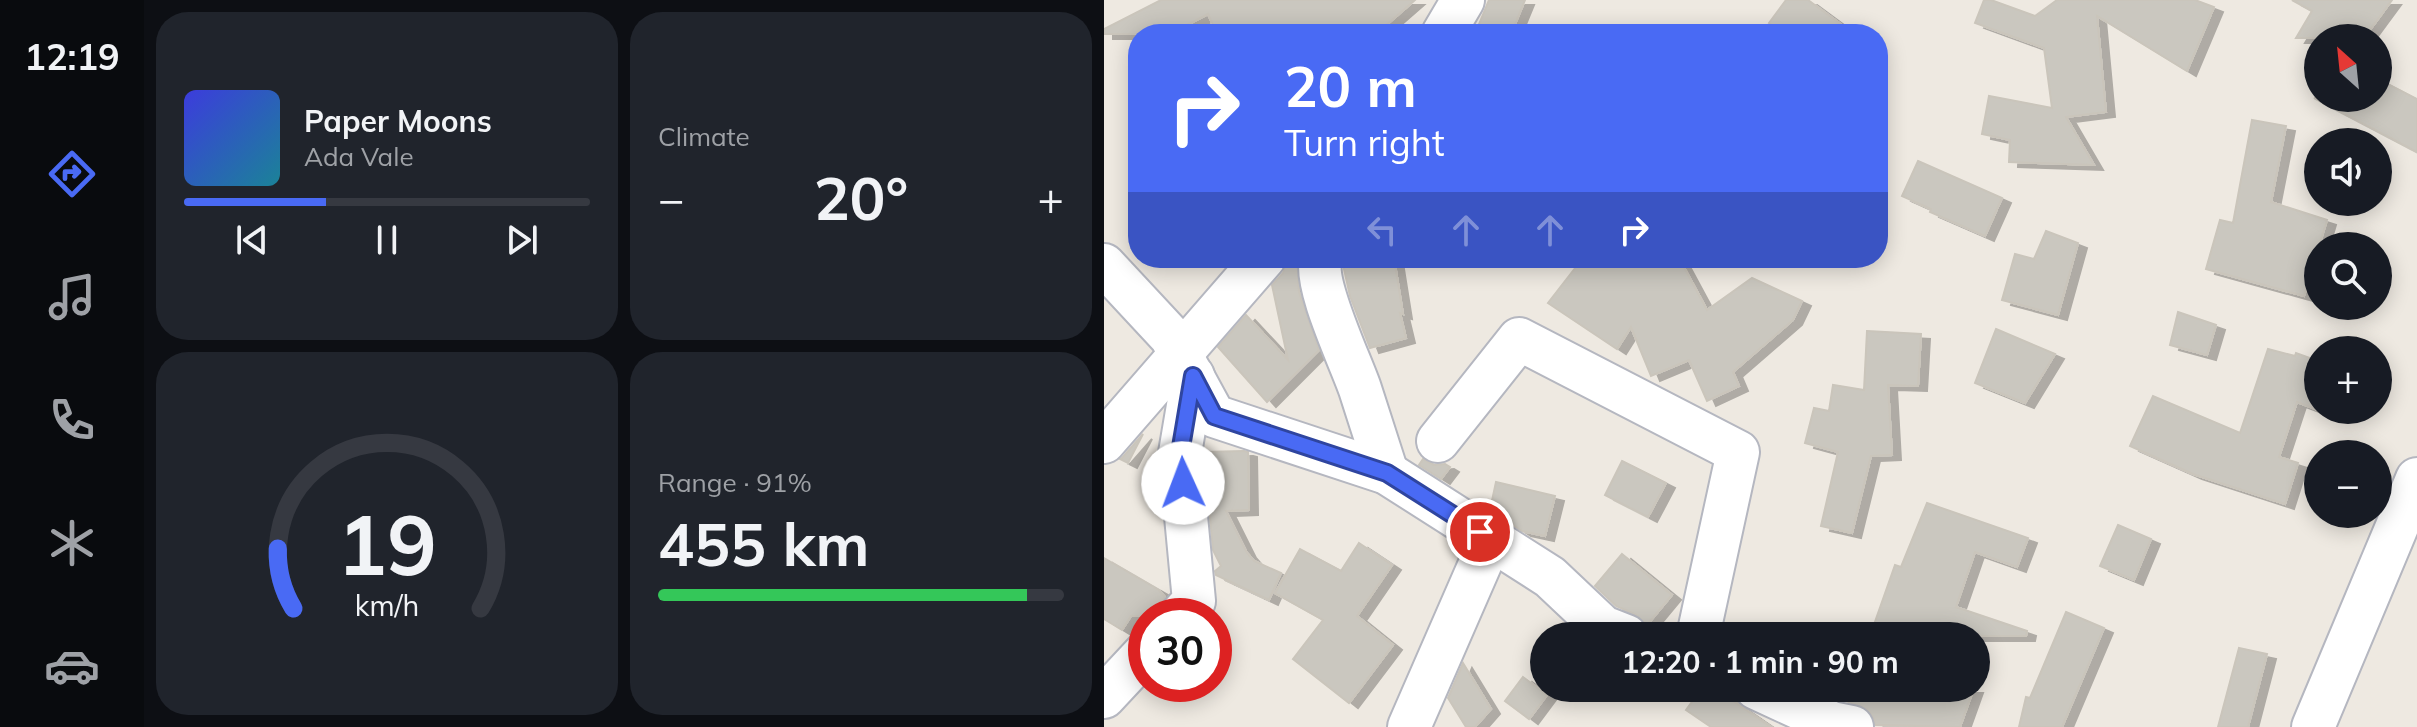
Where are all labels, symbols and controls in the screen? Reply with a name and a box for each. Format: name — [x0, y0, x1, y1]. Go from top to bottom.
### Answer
north arrow — [2304, 24, 2392, 112]
map controls — [2304, 24, 2392, 528]
text: 12:19 — [24, 34, 120, 79]
text: 20 m — [1284, 51, 1417, 121]
icon: right — [1152, 56, 1256, 160]
text: Paper Moons — [304, 102, 492, 140]
text: Climate — [658, 120, 750, 153]
text: Turn right — [1284, 120, 1445, 165]
button: sound — [2304, 128, 2392, 216]
text: Ada Vale — [304, 140, 414, 173]
icon: directions — [44, 146, 100, 202]
text: 20° — [814, 160, 908, 235]
text: − — [658, 171, 684, 226]
text: + — [1038, 171, 1064, 226]
icon: left — [1360, 208, 1404, 252]
icon: ahead — [1444, 208, 1488, 252]
icon: ahead — [1528, 208, 1572, 252]
icon: right — [1612, 208, 1656, 252]
icon: previous — [230, 218, 274, 262]
icon: pause — [365, 218, 409, 262]
icon: next — [500, 218, 544, 262]
button: search — [2304, 232, 2392, 320]
icon: music — [44, 269, 100, 325]
button: + — [2304, 336, 2392, 424]
icon: phone — [44, 392, 100, 448]
button: − — [2304, 440, 2392, 528]
position arrow — [1141, 441, 1225, 525]
text: Range · 91% — [658, 466, 812, 499]
text: 19 — [337, 491, 437, 596]
pin — [1446, 498, 1514, 566]
text: 455 km — [658, 506, 870, 581]
icon: arrive — [1458, 510, 1502, 554]
icon: climate — [44, 515, 100, 571]
text: km/h — [355, 587, 419, 623]
speed limit sign: 30 — [1128, 598, 1232, 702]
icon: car — [44, 638, 100, 694]
text: 12:20 · 1 min · 90 m — [1621, 643, 1899, 681]

